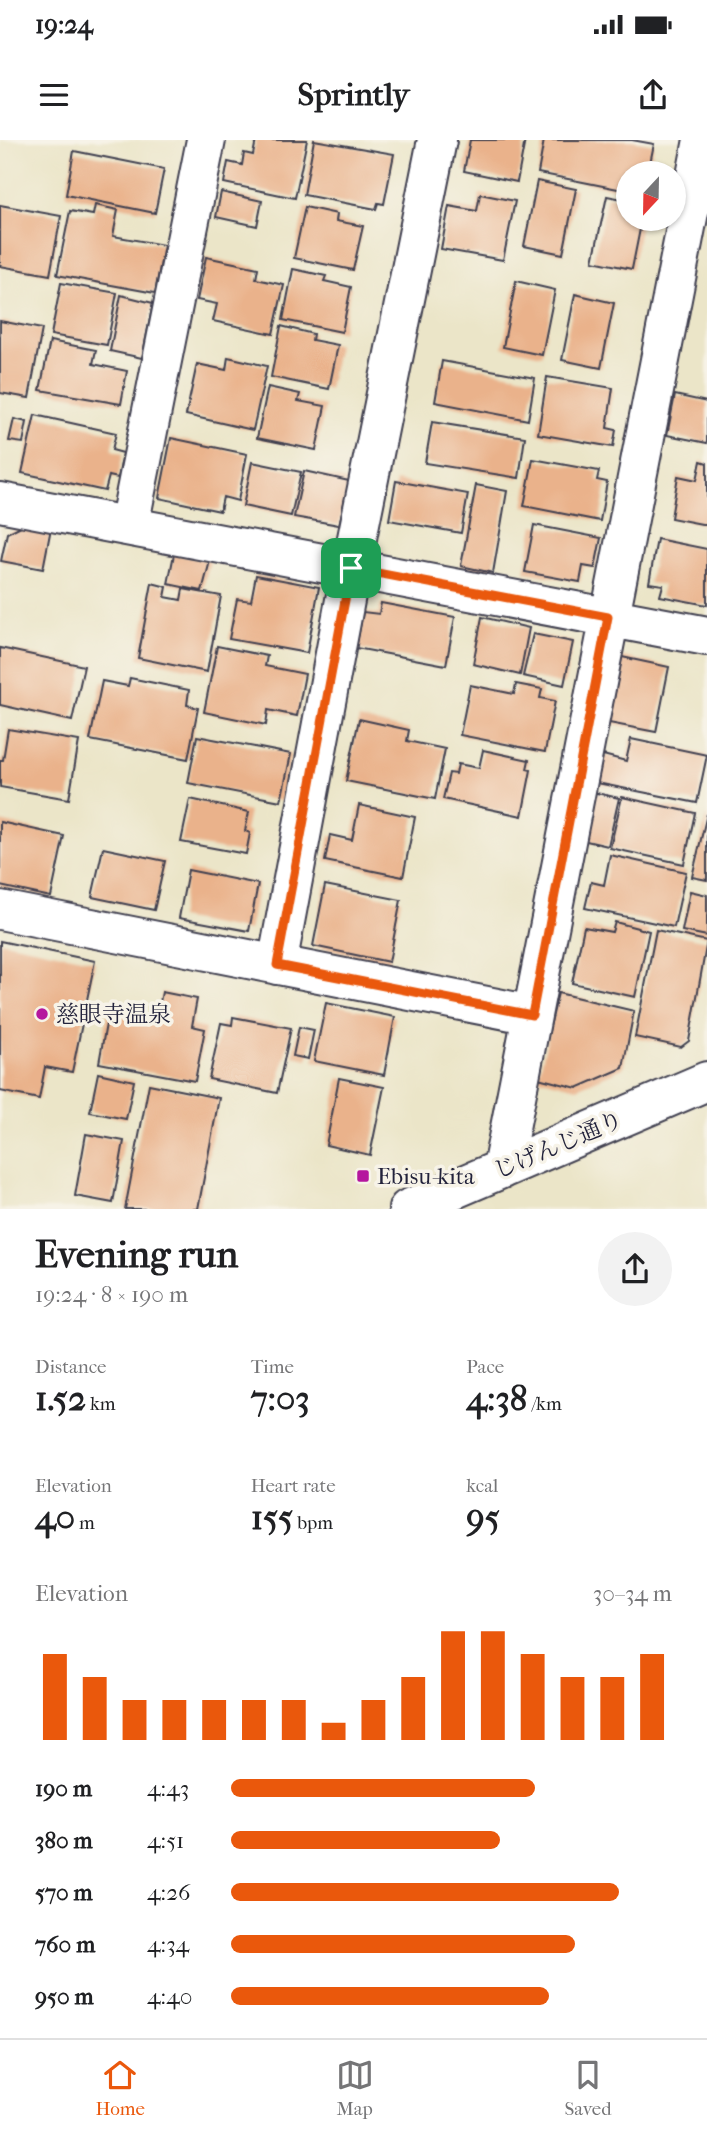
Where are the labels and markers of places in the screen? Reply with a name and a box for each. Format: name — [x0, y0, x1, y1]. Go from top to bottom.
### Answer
pin — [321, 538, 381, 598]
place label: 慈眼寺温泉 — [56, 1001, 171, 1028]
marker: 慈眼寺温泉 — [34, 1006, 50, 1022]
place label: Ebisu-kita — [377, 1163, 475, 1190]
marker: Ebisu-kita — [355, 1168, 371, 1184]

